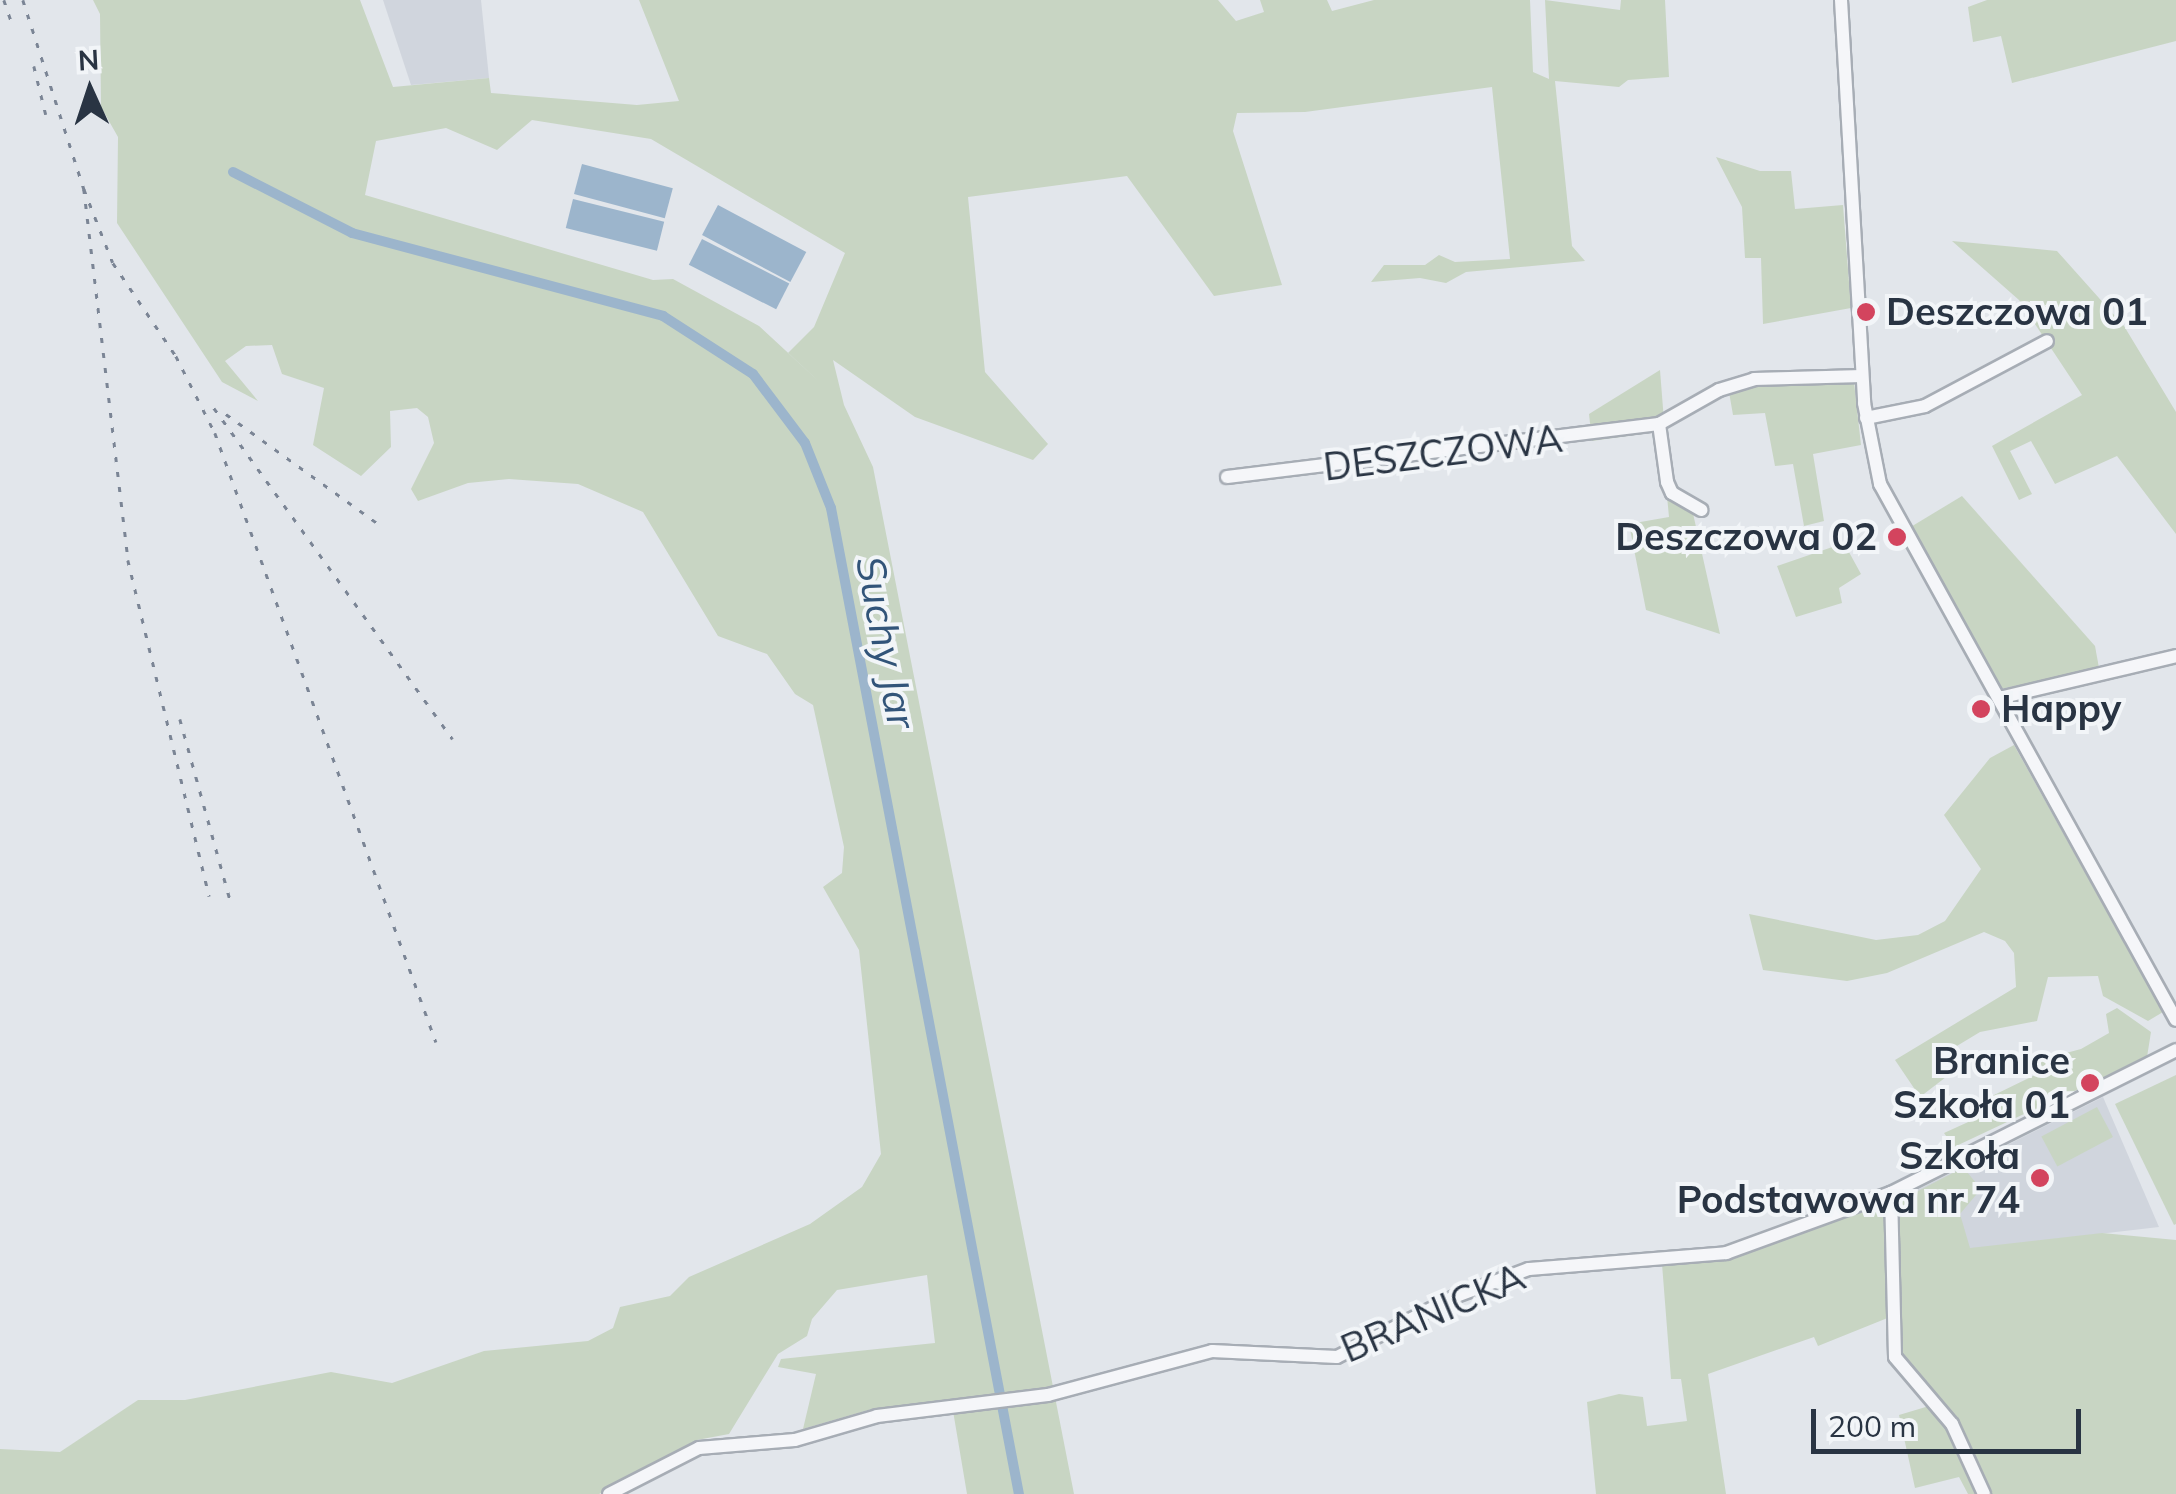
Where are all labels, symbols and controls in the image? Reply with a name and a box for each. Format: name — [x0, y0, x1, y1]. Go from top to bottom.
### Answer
north arrow — [40, 40, 140, 140]
text: N — [77, 42, 100, 78]
place label: Deszczowa 01 — [1886, 289, 2148, 335]
marker: Deszczowa 01 — [1855, 301, 1877, 323]
street label: DESZCZOWA — [1321, 416, 1565, 490]
place label: Deszczowa 02 — [1615, 514, 1877, 560]
marker: Deszczowa 02 — [1886, 526, 1908, 548]
water label: Suchy Jar — [847, 552, 927, 732]
place label: Happy — [2001, 686, 2121, 732]
marker: Happy — [1970, 698, 1992, 720]
place label: Branice Szkoła 01 — [1893, 1038, 2070, 1128]
marker: Branice Szkoła 01 — [2079, 1072, 2101, 1094]
place label: Szkoła Podstawowa nr 74 — [1677, 1133, 2020, 1222]
marker: Szkoła Podstawowa nr 74 — [2029, 1167, 2051, 1189]
street label: BRANICKA — [1334, 1254, 1532, 1372]
scale bar — [1816, 1389, 2086, 1451]
text: 200 m — [1828, 1407, 1916, 1445]

